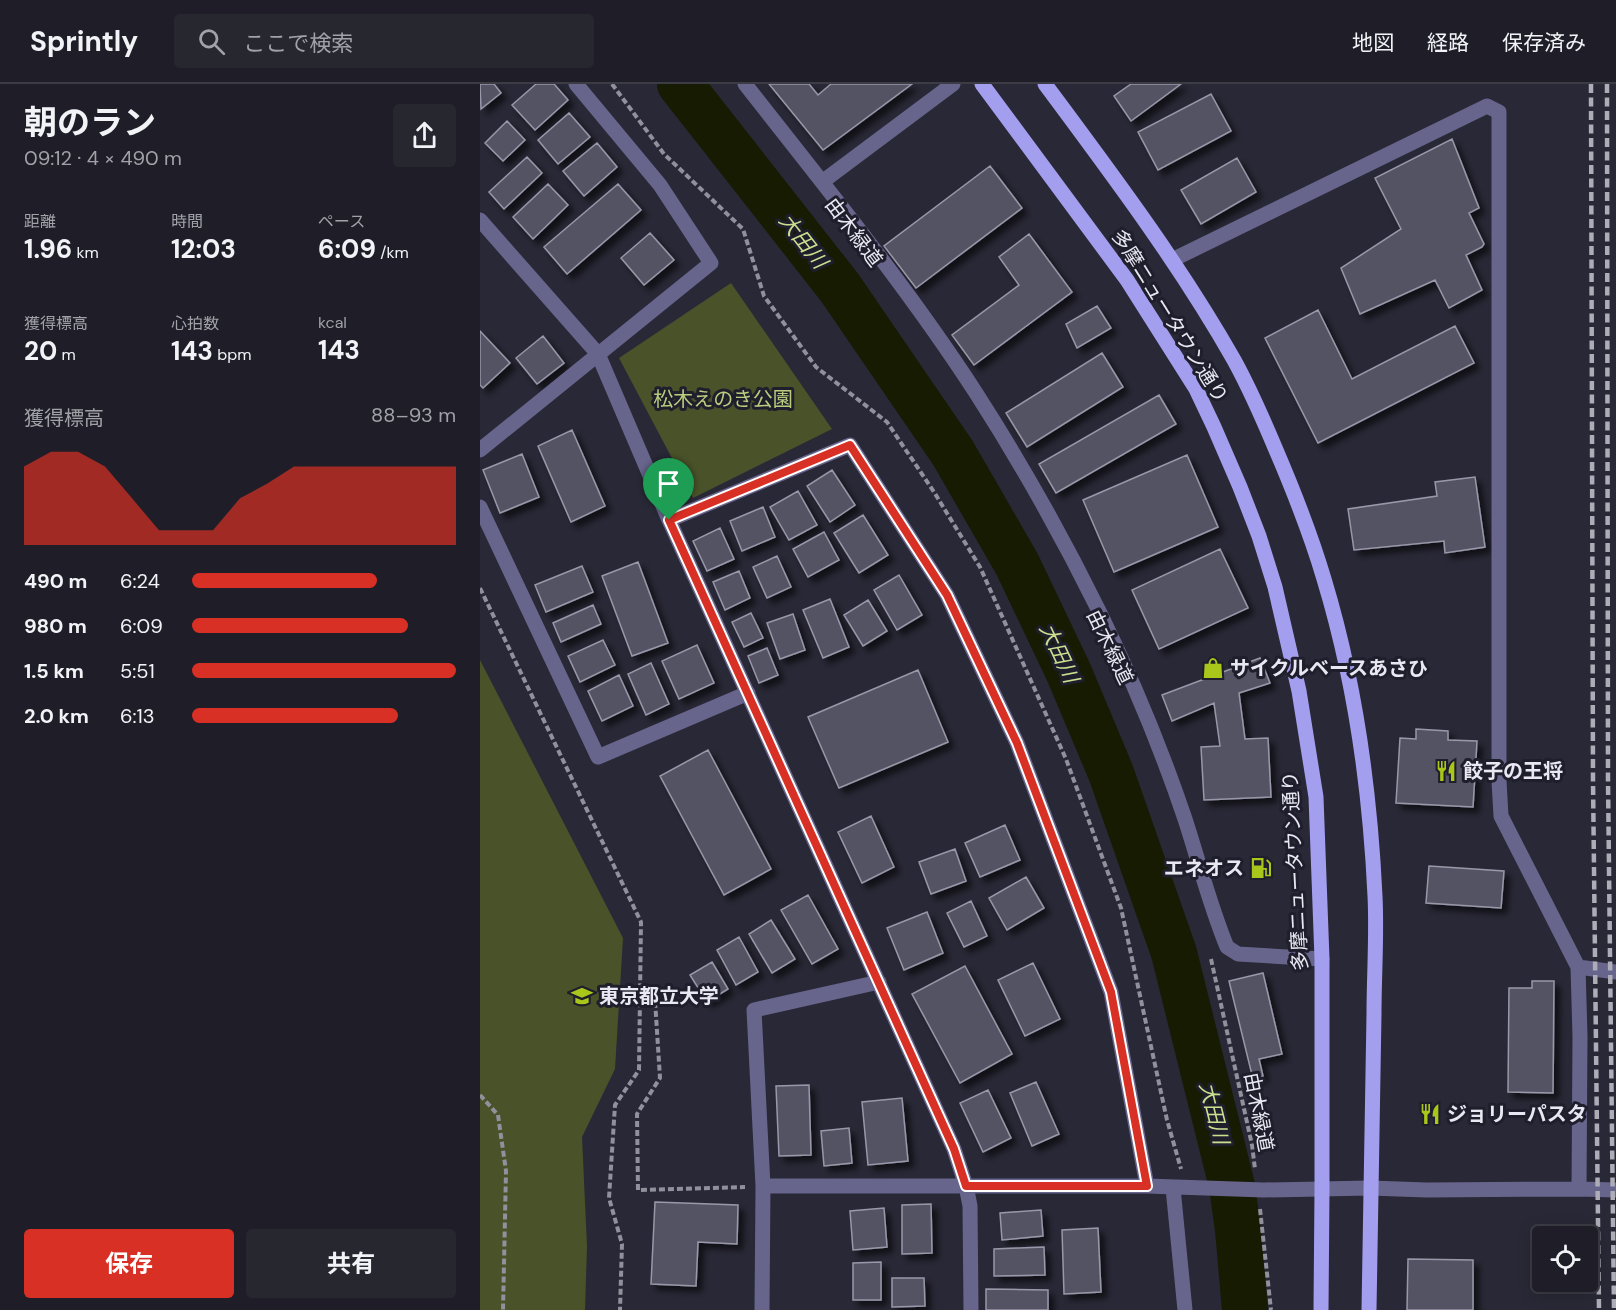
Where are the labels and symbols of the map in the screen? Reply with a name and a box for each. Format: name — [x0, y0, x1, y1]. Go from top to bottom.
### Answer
street label: 由木緑道 — [820, 192, 888, 272]
water label: 大田川 — [773, 208, 835, 276]
street label: 多摩ニュータウン通り — [1106, 224, 1234, 408]
park label: 松木えのき公園 — [653, 386, 793, 412]
pin — [643, 458, 694, 520]
street label: 由木緑道 — [1081, 605, 1139, 689]
water label: 大田川 — [1033, 619, 1086, 689]
place label: サイクルベースあさひ — [1230, 655, 1428, 681]
shop icon: サイクルベースあさひ — [1201, 656, 1225, 680]
place label: 餃子の王将 — [1463, 758, 1563, 784]
restaurant icon: 餃子の王将 — [1434, 759, 1458, 783]
street label: 多摩ニュータウン通り — [1277, 770, 1313, 972]
place label: エネオス — [1164, 855, 1244, 881]
fuel station icon: エネオス — [1249, 856, 1273, 880]
place label: 東京都立大学 — [599, 983, 719, 1009]
school or university icon: 東京都立大学 — [570, 984, 594, 1008]
street label: 由木緑道 — [1239, 1070, 1279, 1154]
water label: 大田川 — [1193, 1079, 1236, 1149]
place label: ジョリーパスタ — [1447, 1101, 1587, 1127]
restaurant icon: ジョリーパスタ — [1418, 1102, 1442, 1126]

